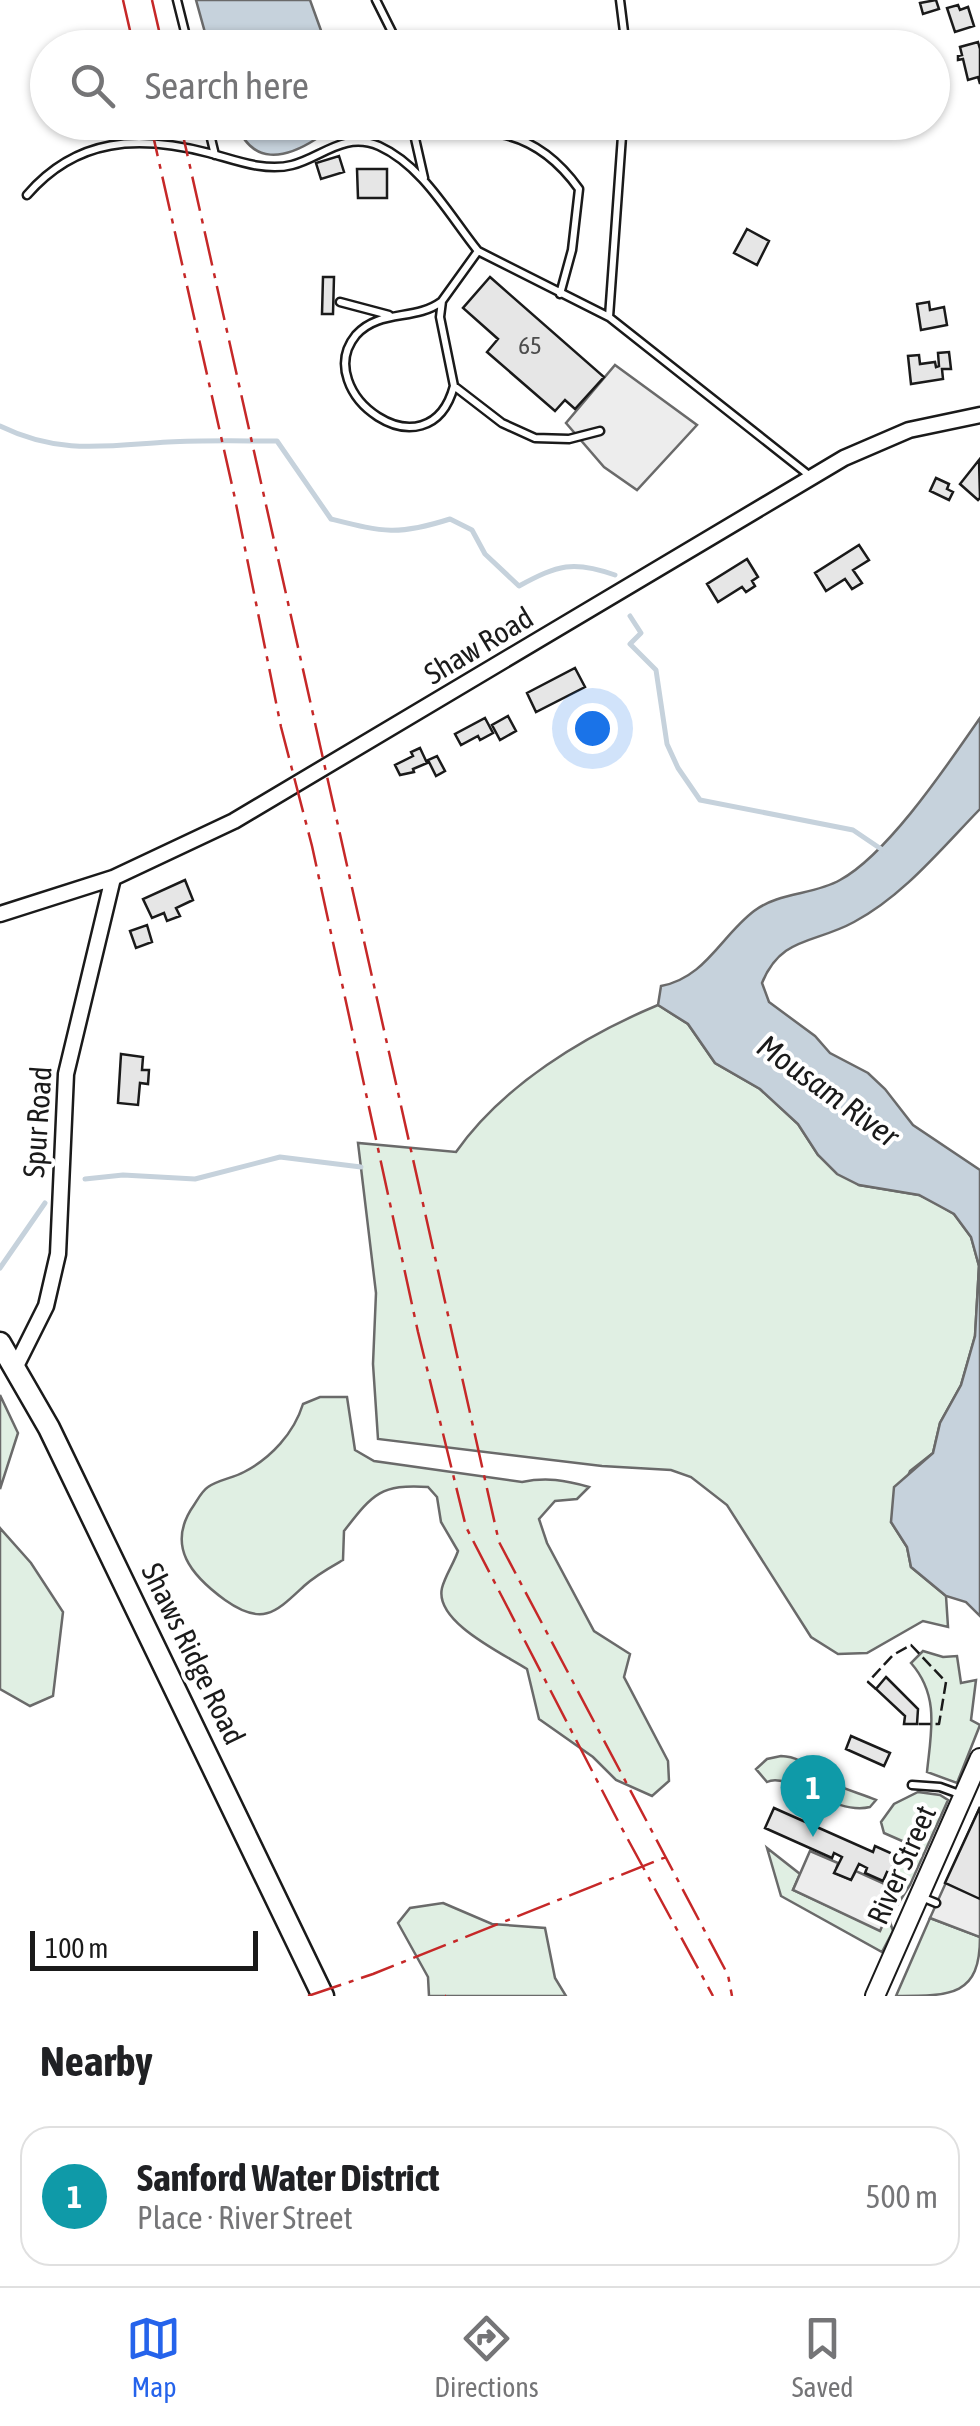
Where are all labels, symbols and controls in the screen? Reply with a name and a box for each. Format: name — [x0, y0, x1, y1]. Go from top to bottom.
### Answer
search box — [30, 30, 950, 140]
icon: search — [65, 58, 120, 113]
text: Search here — [145, 64, 309, 107]
house number: 65 — [518, 331, 542, 359]
street label: Shaw Road — [418, 600, 539, 691]
your location — [567, 703, 618, 754]
water label: Mousam River — [750, 1027, 907, 1155]
street label: Spur Road — [16, 1065, 58, 1179]
street label: Shaws Ridge Road — [135, 1558, 252, 1750]
pin: 1 — [780, 1754, 846, 1837]
street label: River Street — [860, 1800, 942, 1929]
scale bar — [30, 1926, 258, 1970]
text: 100 m — [45, 1932, 108, 1964]
text: Nearby — [40, 2037, 153, 2085]
text: Sanford Water District — [137, 2156, 439, 2199]
text: 1 — [67, 2178, 82, 2215]
text: 500 m — [865, 2178, 938, 2215]
text: Place · River Street — [137, 2199, 353, 2236]
tab: Map — [126, 2311, 181, 2403]
tab: Directions — [434, 2311, 539, 2403]
tab: Saved — [792, 2311, 854, 2403]

